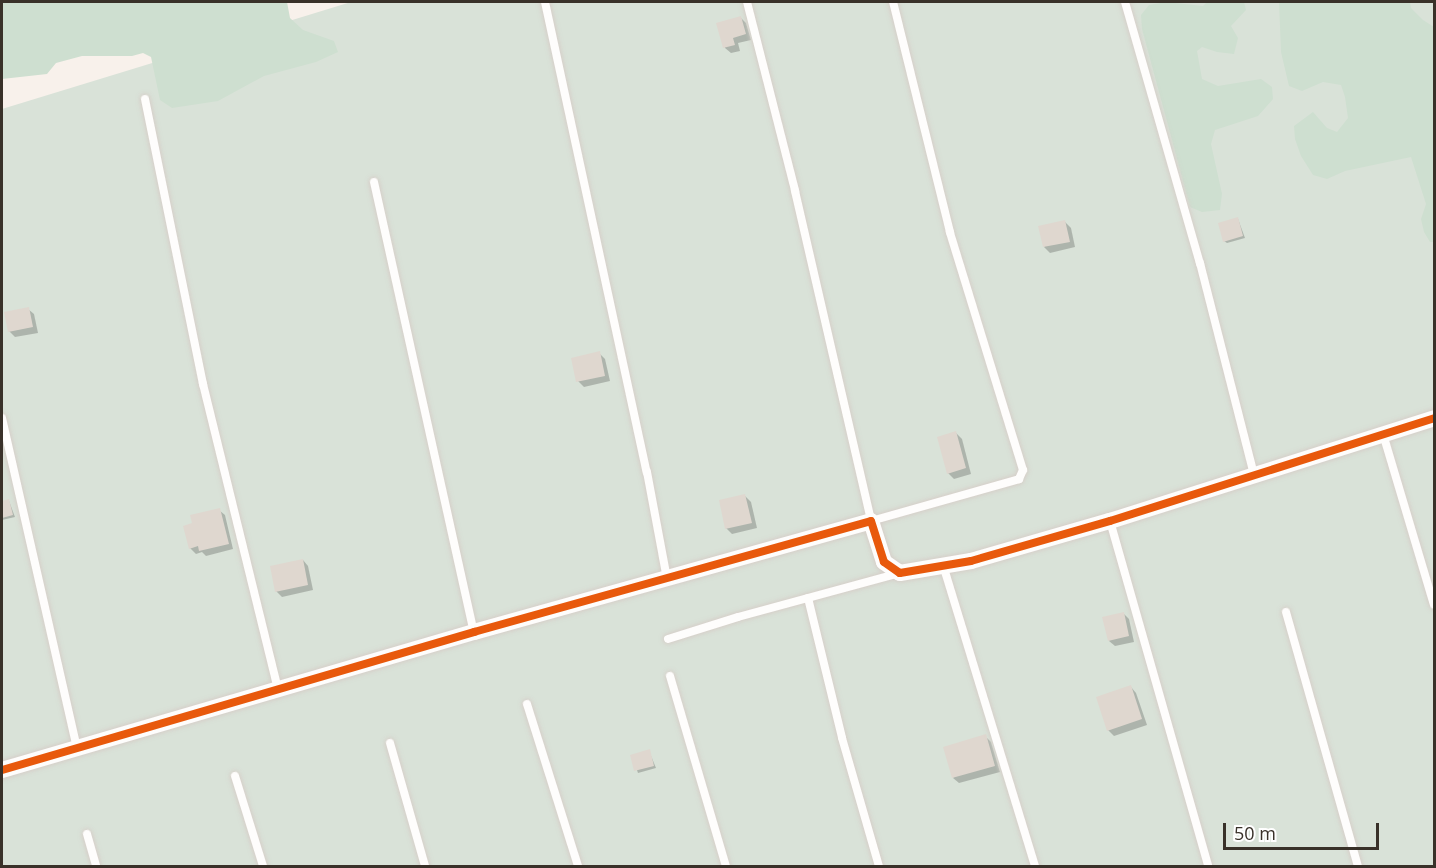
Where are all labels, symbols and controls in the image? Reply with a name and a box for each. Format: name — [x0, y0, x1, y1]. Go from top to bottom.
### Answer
scale bar — [1226, 811, 1382, 849]
text: 50 m — [1234, 821, 1276, 845]

